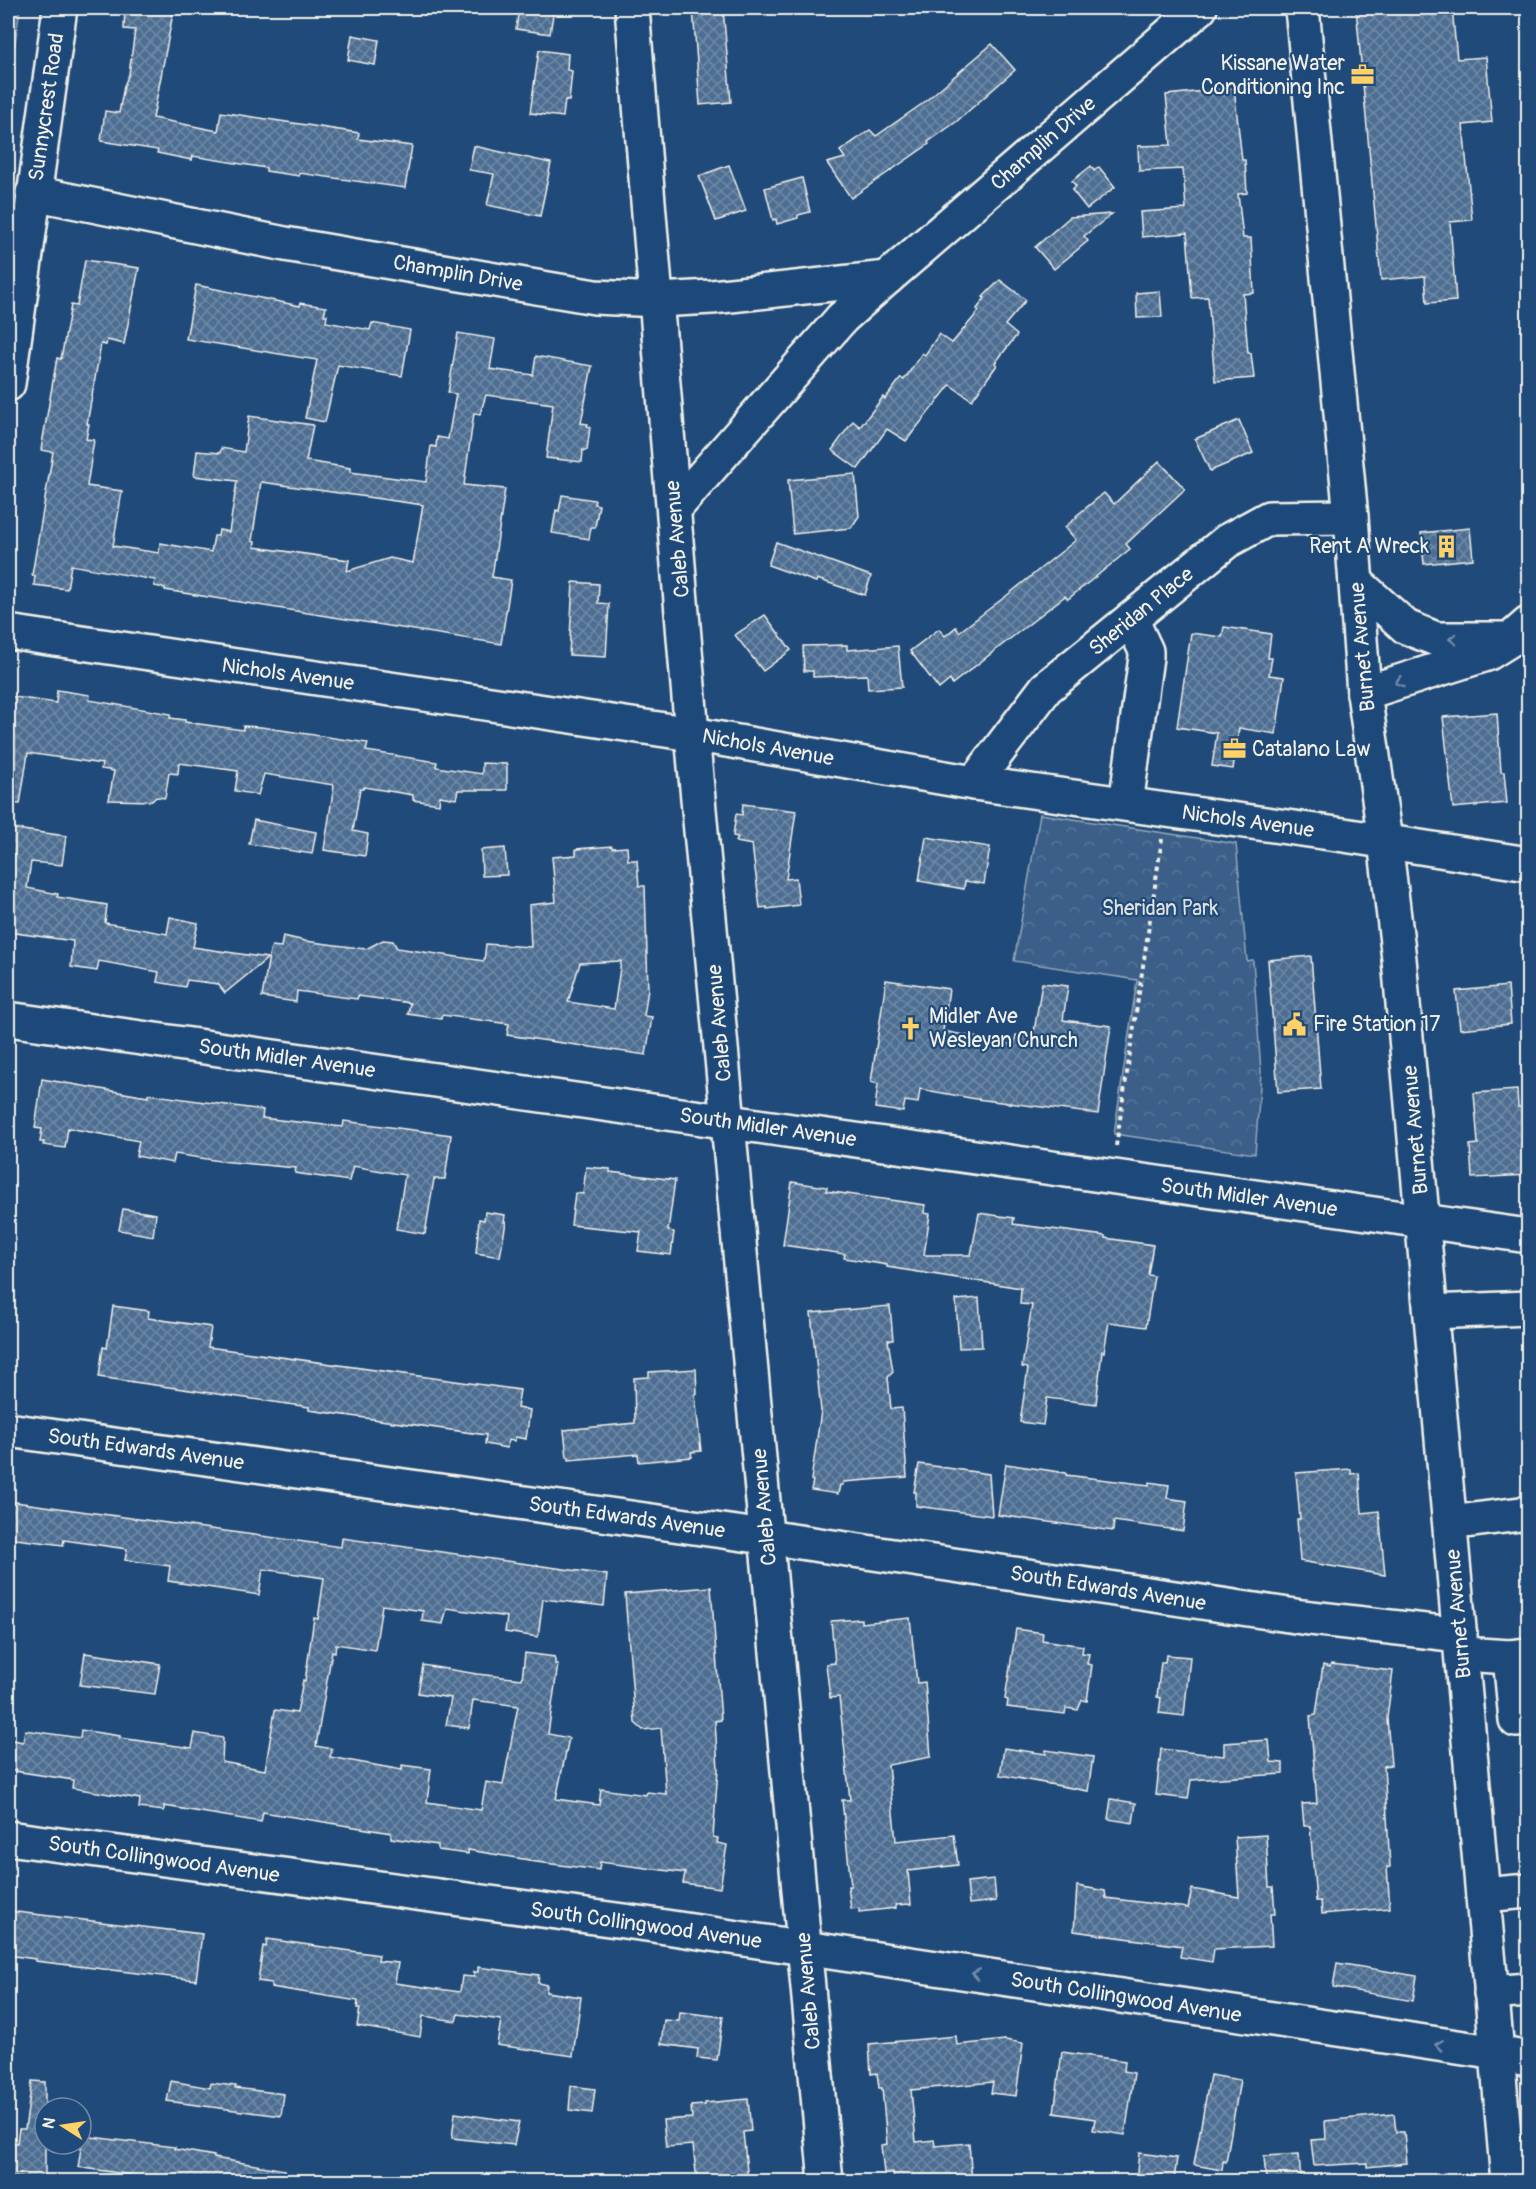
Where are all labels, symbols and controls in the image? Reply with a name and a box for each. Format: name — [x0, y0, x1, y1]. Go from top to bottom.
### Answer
street label: Sunnycrest Road — [23, 31, 70, 183]
place label: Kissane Water Conditioning Inc — [1201, 50, 1345, 101]
office icon: Kissane Water Conditioning Inc — [1350, 62, 1376, 88]
street label: Champlin Drive — [985, 90, 1102, 197]
street label: Champlin Drive — [391, 249, 525, 298]
street label: Caleb Avenue — [659, 479, 696, 599]
place label: Rent A Wreck — [1309, 533, 1429, 560]
building icon: Rent A Wreck — [1434, 533, 1460, 559]
street label: Sheridan Place — [1083, 561, 1200, 662]
street label: Burnet Avenue — [1343, 581, 1382, 713]
one-way arrow — [1448, 633, 1457, 645]
street label: Nichols Avenue — [220, 652, 356, 697]
one-way arrow — [1394, 675, 1404, 687]
street label: Nichols Avenue — [700, 723, 836, 772]
office icon: Catalano Law — [1221, 736, 1247, 762]
place label: Catalano Law — [1252, 736, 1370, 763]
street label: Nichols Avenue — [1180, 799, 1316, 844]
park label: Sheridan Park — [1102, 895, 1218, 922]
street label: Caleb Avenue — [701, 963, 738, 1083]
place label: Midler Ave Wesleyan Church — [929, 1003, 1078, 1054]
public building icon: Fire Station 17 — [1282, 1011, 1308, 1037]
place label: Fire Station 17 — [1313, 1011, 1440, 1038]
church icon: Midler Ave Wesleyan Church — [898, 1015, 924, 1041]
street label: South Midler Avenue — [197, 1033, 378, 1084]
street label: Burnet Avenue — [1396, 1064, 1435, 1196]
street label: South Midler Avenue — [678, 1102, 859, 1153]
street label: South Midler Avenue — [1159, 1172, 1340, 1223]
street label: South Edwards Avenue — [46, 1422, 246, 1477]
street label: Caleb Avenue — [746, 1447, 783, 1567]
street label: South Edwards Avenue — [527, 1490, 727, 1545]
street label: Burnet Avenue — [1439, 1548, 1478, 1680]
street label: South Edwards Avenue — [1008, 1560, 1208, 1617]
street label: South Collingwood Avenue — [47, 1830, 282, 1889]
street label: South Collingwood Avenue — [529, 1896, 764, 1955]
street label: Caleb Avenue — [790, 1931, 827, 2051]
street label: South Collingwood Avenue — [1009, 1966, 1244, 2029]
one-way arrow — [971, 1969, 981, 1981]
one-way arrow — [1434, 2039, 1443, 2051]
north arrow — [33, 2096, 93, 2156]
text: N — [38, 2116, 60, 2130]

